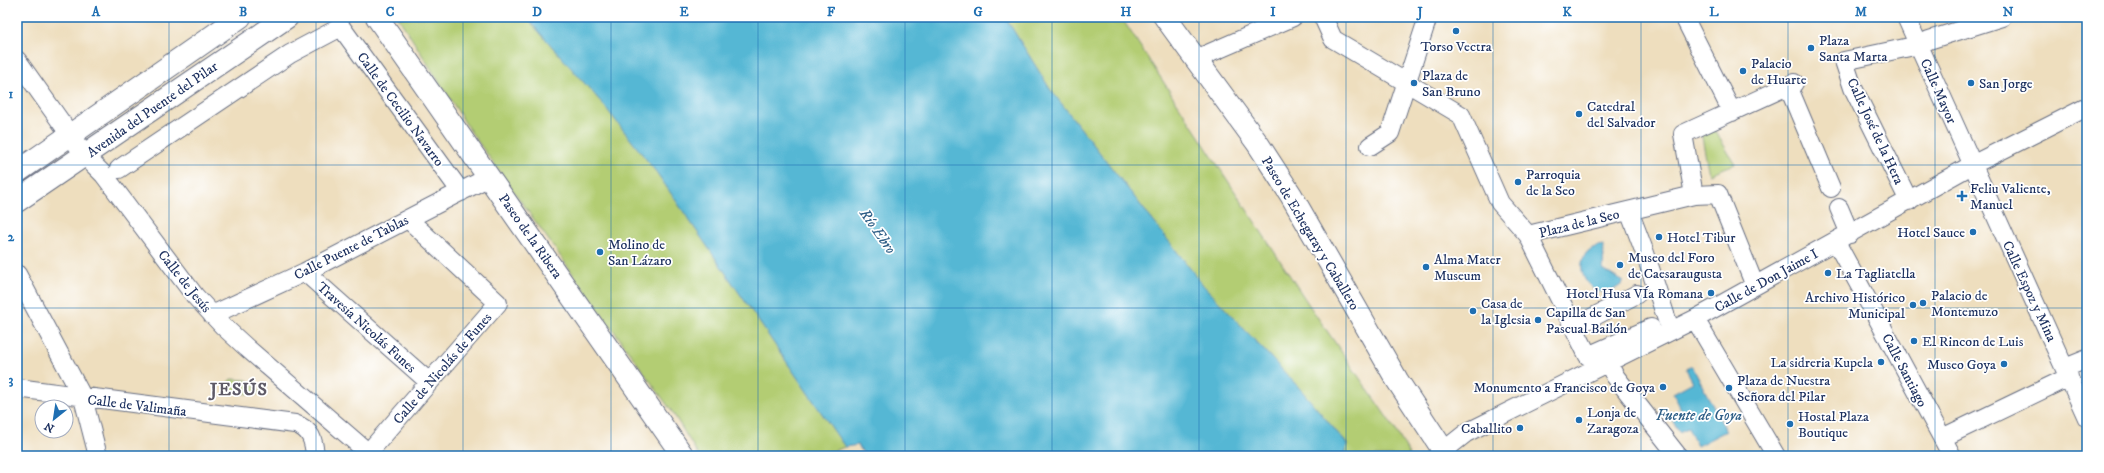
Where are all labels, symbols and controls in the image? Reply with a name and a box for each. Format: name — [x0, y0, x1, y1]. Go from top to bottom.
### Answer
text: A — [91, 4, 101, 20]
text: B — [239, 4, 247, 20]
text: C — [386, 4, 395, 20]
text: D — [532, 4, 542, 20]
text: E — [679, 4, 689, 20]
text: F — [827, 4, 836, 20]
text: G — [973, 4, 983, 20]
text: H — [1121, 4, 1132, 20]
text: I — [1270, 4, 1276, 20]
text: J — [1415, 4, 1423, 21]
text: K — [1562, 4, 1572, 20]
text: L — [1709, 4, 1719, 20]
text: M — [1855, 4, 1867, 20]
text: N — [2003, 4, 2014, 20]
marker: Torso Vectra — [1451, 26, 1461, 36]
place label: Plaza Santa Marta — [1819, 32, 1887, 66]
place label: Torso Vectra — [1420, 38, 1492, 56]
marker: Plaza Santa Marta — [1806, 43, 1816, 53]
street label: Calle de Cecilio Navarro — [353, 49, 448, 170]
place label: Palacio de Huarte — [1751, 55, 1807, 89]
street label: Calle Mayor — [1916, 56, 1961, 128]
street label: Avenida del Puente del Pilar — [84, 57, 222, 162]
marker: Palacio de Huarte — [1738, 66, 1748, 76]
place label: Plaza de San Bruno — [1422, 67, 1481, 101]
street label: Calle José de la Hera — [1843, 75, 1908, 188]
place label: San Jorge — [1979, 75, 2033, 93]
marker: Plaza de San Bruno — [1409, 78, 1419, 88]
marker: San Jorge — [1966, 78, 1976, 88]
text: 1 — [9, 86, 14, 102]
place label: Catedral del Salvador — [1587, 98, 1656, 132]
marker: Catedral del Salvador — [1574, 109, 1584, 119]
street label: Paseo de Echegaray y Caballero — [1257, 153, 1363, 314]
place label: Parroquia de la Seo — [1526, 166, 1581, 200]
marker: Parroquia de la Seo — [1513, 177, 1523, 187]
place label: Feliu Valiente, Manuel — [1970, 180, 2051, 214]
street label: Paseo de la Ribera — [494, 191, 566, 283]
marker: Feliu Valiente, Manuel — [1957, 191, 1967, 201]
water label: Río Ebro — [855, 204, 900, 258]
street label: Plaza de la Seo — [1537, 205, 1621, 243]
street label: Calle Puente de Tablas — [291, 211, 412, 285]
place label: Hotel Sauce — [1897, 224, 1965, 242]
marker: Hotel Sauce — [1968, 227, 1978, 237]
text: 2 — [8, 229, 15, 245]
place label: Hotel Tibur — [1667, 229, 1736, 247]
marker: Hotel Tibur — [1654, 232, 1664, 242]
place label: Molino de San Lázaro — [608, 236, 672, 270]
street label: Calle Espoz y Mina — [1998, 238, 2060, 345]
street label: Calle de Don Jaime I — [1712, 245, 1822, 317]
street label: Calle de Jesús — [153, 247, 215, 317]
marker: Molino de San Lázaro — [595, 247, 605, 257]
place label: Museo del Foro de Caesaraugusta — [1628, 249, 1722, 283]
place label: Alma Mater Museum — [1434, 251, 1502, 285]
marker: Museo del Foro de Caesaraugusta — [1615, 260, 1625, 270]
marker: Alma Mater Museum — [1421, 262, 1431, 272]
place label: La Tagliatella — [1836, 265, 1916, 283]
marker: La Tagliatella — [1823, 268, 1833, 278]
street label: Travesía Nicolás Funes — [313, 278, 420, 377]
place label: Hotel Husa VÍa Romana — [1566, 285, 1703, 303]
place label: Palacio de Montemuzo — [1931, 287, 1998, 321]
marker: Hotel Husa VÍa Romana — [1706, 288, 1716, 298]
place label: Archivo Histórico Municipal — [1805, 289, 1906, 323]
place label: Casa de la Iglesia — [1481, 295, 1531, 329]
marker: Palacio de Montemuzo — [1918, 298, 1928, 308]
marker: Archivo Histórico Municipal — [1908, 300, 1918, 310]
place label: Capilla de San Pascual Bailón — [1546, 304, 1628, 338]
marker: Casa de la Iglesia — [1468, 306, 1478, 316]
street label: Calle de Nicolás de Funes — [389, 309, 496, 428]
marker: Capilla de San Pascual Bailón — [1533, 315, 1543, 325]
street label: Calle Santiago — [1877, 331, 1931, 410]
place label: El Rincon de Luis — [1922, 333, 2024, 351]
marker: El Rincon de Luis — [1909, 336, 1919, 346]
place label: La sidreria Kupela — [1770, 354, 1873, 372]
place label: Museo Goya — [1927, 356, 1996, 374]
marker: La sidreria Kupela — [1876, 357, 1886, 367]
marker: Museo Goya — [1999, 359, 2009, 369]
text: 3 — [9, 372, 14, 388]
place label: Plaza de Nuestra Señora del Pilar — [1737, 372, 1830, 406]
district label: JESÚS — [208, 378, 268, 401]
place label: Monumento a Francisco de Goya — [1473, 379, 1655, 397]
marker: Monumento a Francisco de Goya — [1658, 382, 1668, 392]
marker: Plaza de Nuestra Señora del Pilar — [1724, 383, 1734, 393]
street label: Calle de Valimaña — [86, 391, 187, 421]
north arrow — [34, 399, 74, 439]
place label: Lonja de Zaragoza — [1587, 404, 1639, 438]
water label: Fuente de Goya — [1656, 406, 1742, 425]
place label: Hostal Plaza Boutique — [1798, 408, 1869, 442]
marker: Lonja de Zaragoza — [1574, 415, 1584, 425]
text: N — [42, 418, 57, 435]
marker: Hostal Plaza Boutique — [1785, 419, 1795, 429]
place label: Caballito — [1461, 420, 1512, 438]
marker: Caballito — [1515, 423, 1525, 433]

